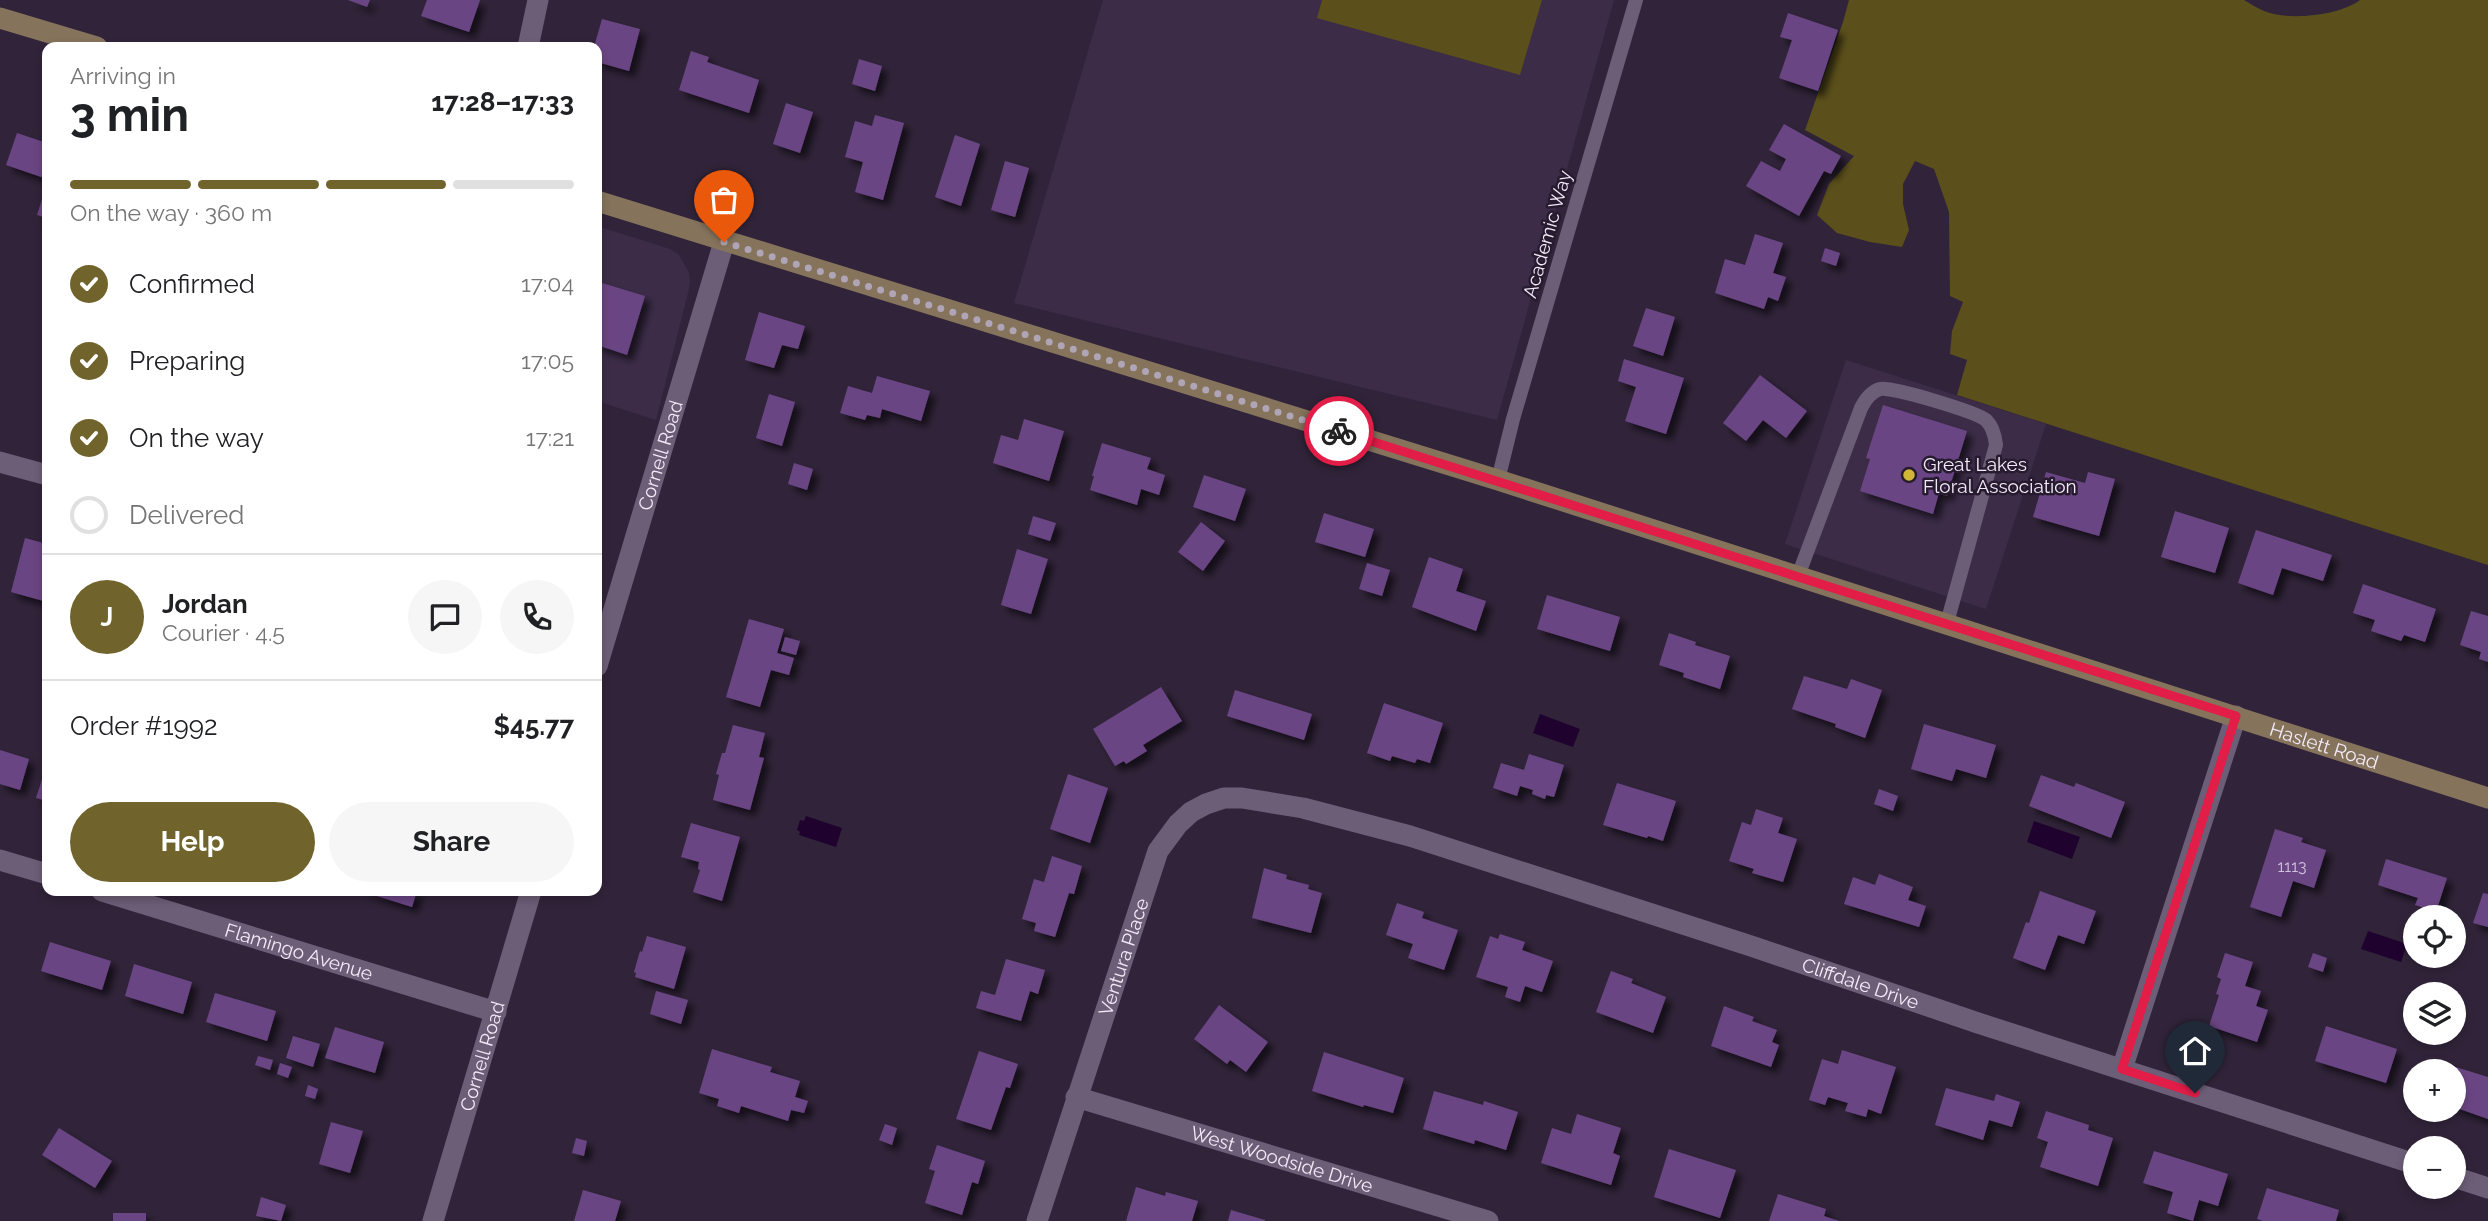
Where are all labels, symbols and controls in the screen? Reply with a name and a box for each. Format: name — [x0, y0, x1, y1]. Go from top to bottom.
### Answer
text: Arriving in — [70, 62, 176, 89]
text: 17:28–17:33 — [431, 87, 574, 117]
text: 3 min — [70, 88, 189, 142]
street label: Academic Way — [1518, 168, 1576, 300]
pin — [694, 170, 754, 242]
icon: bag — [705, 181, 743, 219]
text: On the way · 360 m — [70, 199, 272, 226]
icon: check — [70, 265, 108, 303]
text: Confirmed — [129, 269, 255, 299]
text: 17:04 — [521, 270, 574, 297]
icon: check — [70, 342, 108, 380]
text: Preparing — [129, 346, 245, 376]
text: 17:05 — [521, 347, 574, 374]
courier — [1304, 396, 1374, 466]
street label: Cornell Road — [633, 398, 687, 513]
icon: bike — [1320, 412, 1358, 450]
icon: check — [70, 419, 108, 457]
text: On the way — [129, 423, 264, 453]
text: 17:21 — [526, 424, 574, 451]
place label: Great Lakes Floral Association — [1923, 453, 2077, 497]
marker: Great Lakes Floral Association — [1901, 467, 1917, 483]
text: Delivered — [129, 500, 244, 530]
button: chat — [408, 580, 482, 654]
button: phone — [500, 580, 574, 654]
text: Jordan — [162, 589, 248, 619]
text: J — [101, 602, 113, 632]
text: Courier · 4.5 — [162, 619, 285, 646]
text: Order #1992 — [70, 711, 218, 741]
text: $45.77 — [494, 711, 574, 741]
street label: Haslett Road — [2267, 718, 2381, 773]
button: Help — [70, 802, 315, 882]
button: Share — [329, 802, 574, 882]
house number: 1113 — [2277, 857, 2307, 876]
street label: Ventura Place — [1094, 895, 1153, 1018]
map controls — [2403, 905, 2466, 1199]
button: locate — [2403, 905, 2466, 968]
street label: Flamingo Avenue — [222, 918, 376, 985]
street label: Cliffdale Drive — [1799, 953, 1922, 1013]
button: layers — [2403, 982, 2466, 1045]
street label: Cornell Road — [455, 999, 509, 1114]
pin — [2165, 1021, 2225, 1093]
icon: home — [2176, 1032, 2214, 1070]
button: + — [2403, 1059, 2466, 1122]
street label: West Woodside Drive — [1188, 1121, 1376, 1197]
button: − — [2403, 1136, 2466, 1199]

